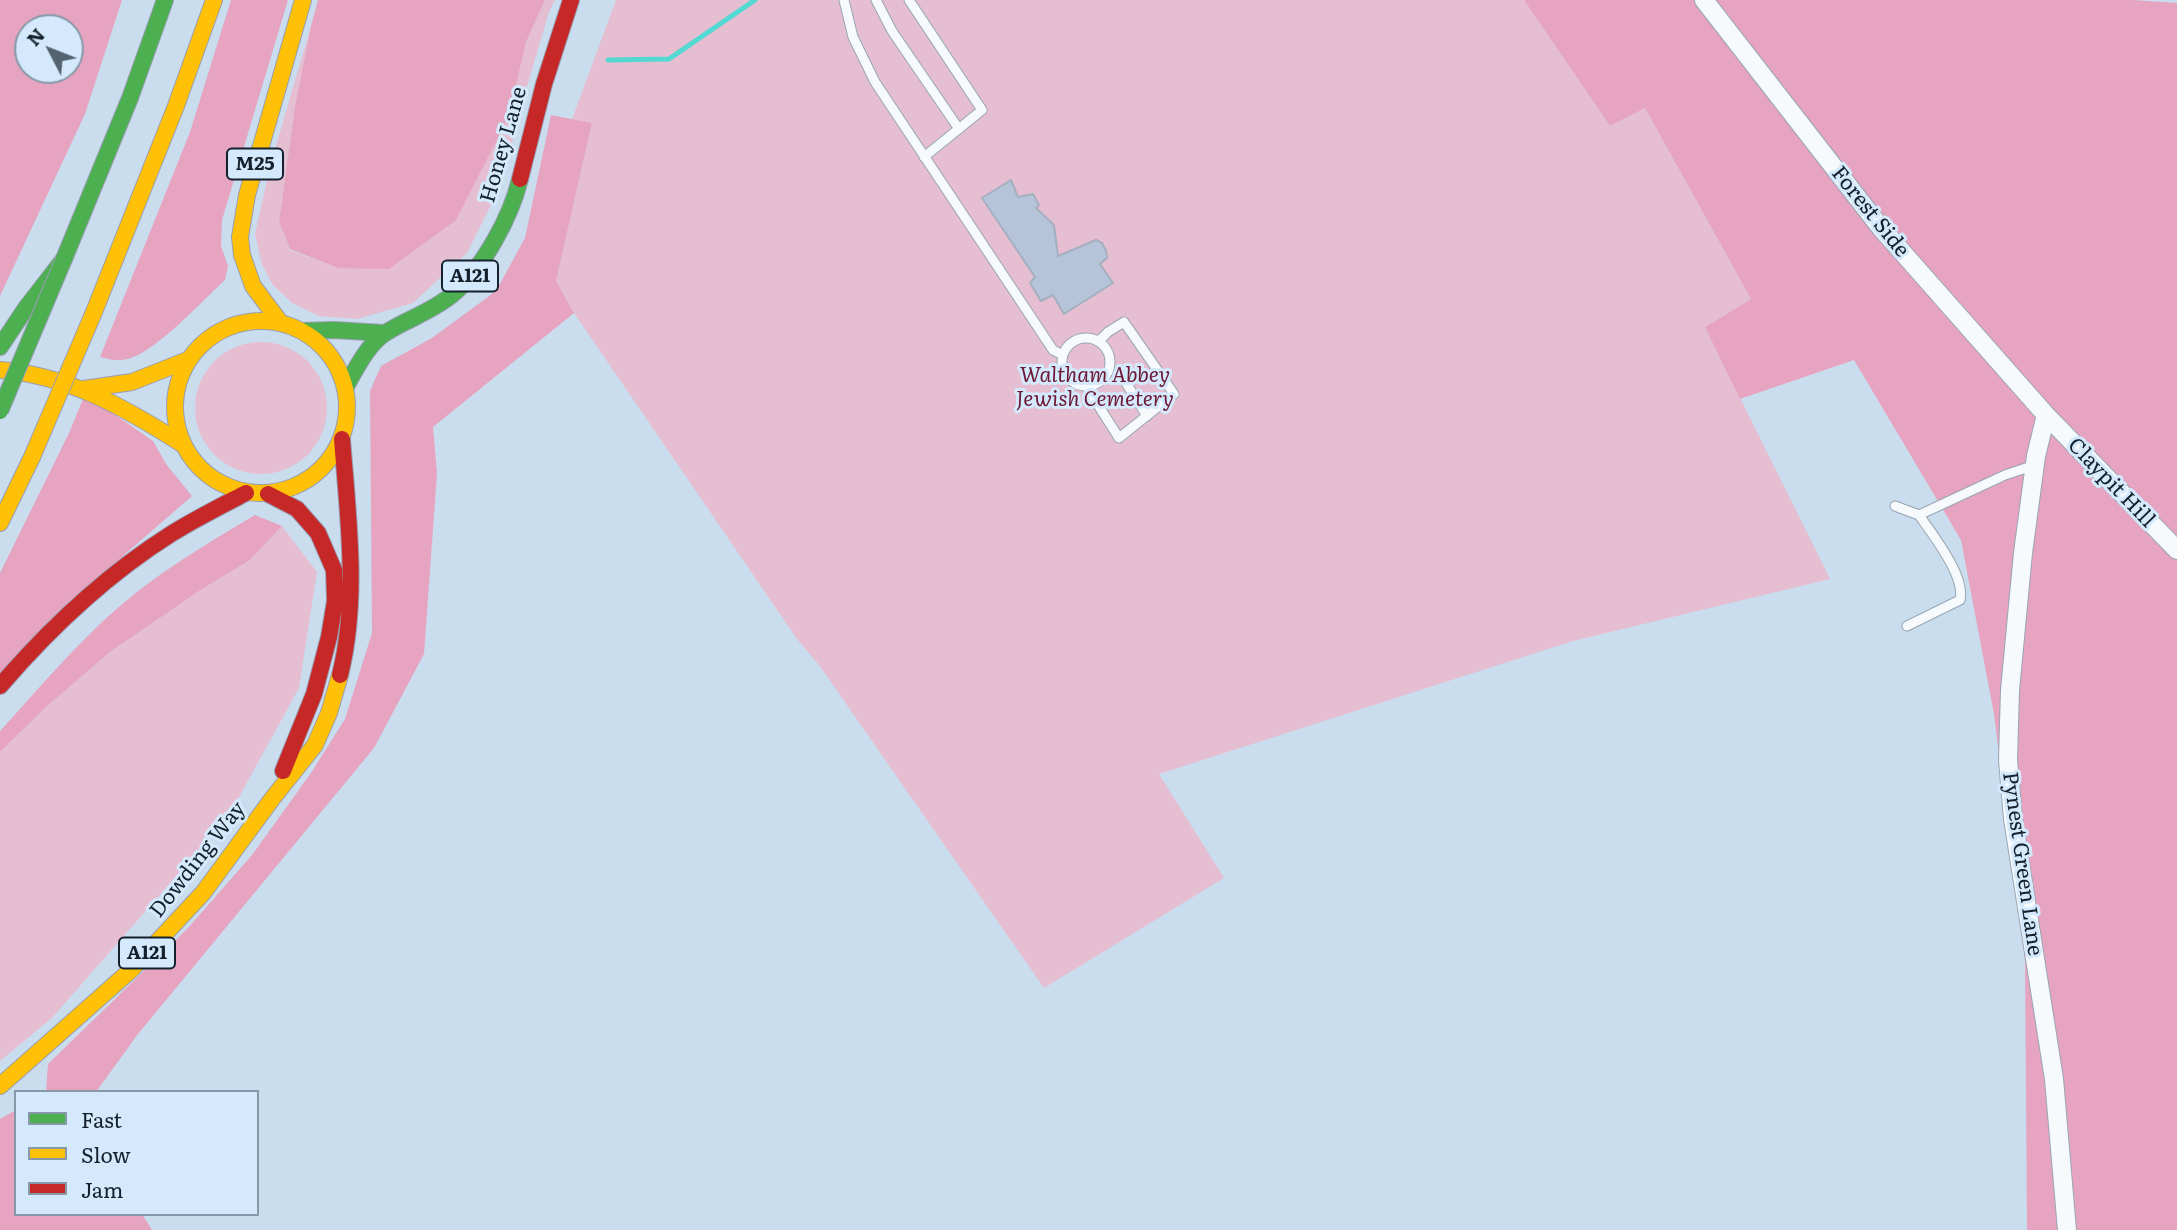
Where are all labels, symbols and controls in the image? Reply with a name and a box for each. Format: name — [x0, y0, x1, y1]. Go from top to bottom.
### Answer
north arrow — [14, 14, 84, 84]
text: N — [19, 21, 51, 52]
street label: Honey Lane — [475, 84, 533, 206]
road number: M25 — [227, 148, 283, 180]
street label: Forest Side — [1826, 162, 1914, 262]
road number: A121 — [442, 260, 498, 292]
park label: Waltham Abbey Jewish Cemetery — [1016, 363, 1174, 413]
street label: Claypit Hill — [2062, 433, 2160, 533]
street label: Pynest Green Lane — [1997, 770, 2047, 958]
street label: Dowding Way — [145, 797, 251, 923]
road number: A121 — [119, 937, 175, 968]
legend — [14, 1090, 259, 1216]
text: Fast — [81, 1103, 122, 1134]
text: Slow — [81, 1138, 131, 1169]
text: Jam — [81, 1173, 123, 1204]

